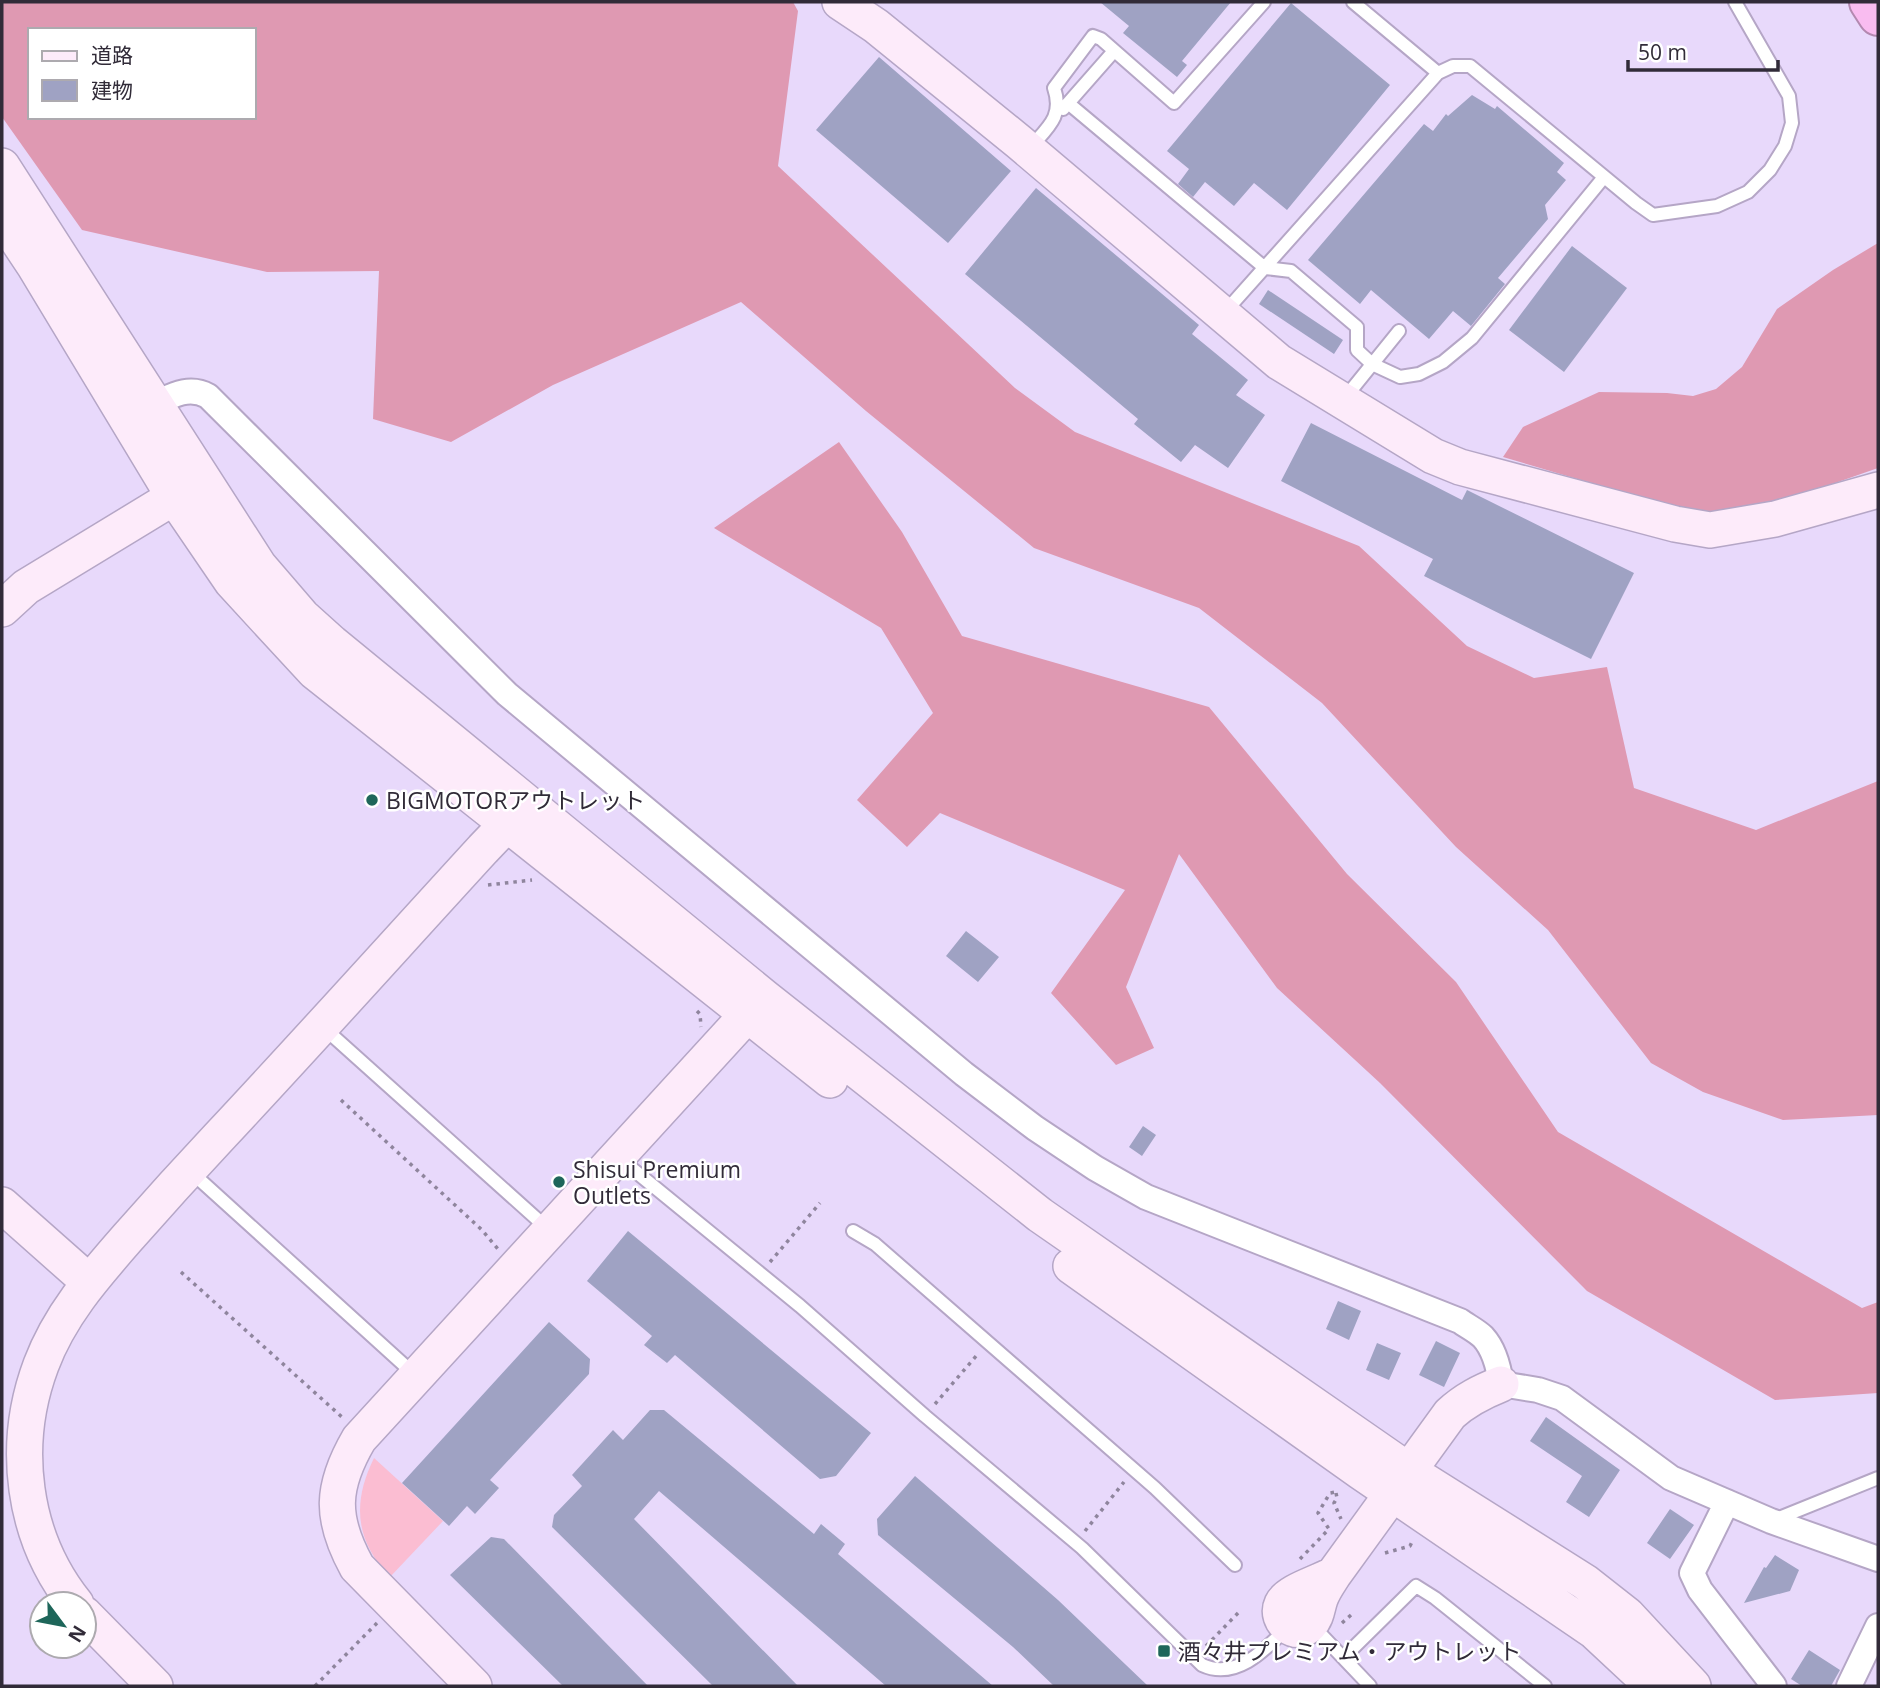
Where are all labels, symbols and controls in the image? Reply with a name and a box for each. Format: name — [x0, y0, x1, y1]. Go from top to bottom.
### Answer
legend — [28, 28, 256, 119]
scale bar — [1628, 28, 1778, 72]
text: 50 m — [1638, 38, 1687, 66]
text: 道路 — [91, 41, 133, 69]
text: 建物 — [91, 76, 133, 104]
place label: BIGMOTORアウトレット — [386, 784, 645, 816]
marker: BIGMOTORアウトレット — [364, 792, 380, 808]
place label: Shisui Premium Outlets — [573, 1153, 741, 1211]
marker: Shisui Premium Outlets — [551, 1174, 567, 1190]
north arrow — [28, 1590, 98, 1660]
text: N — [62, 1621, 93, 1647]
place label: 酒々井プレミアム・アウトレット — [1178, 1635, 1521, 1667]
marker: 酒々井プレミアム・アウトレット — [1156, 1643, 1172, 1659]

